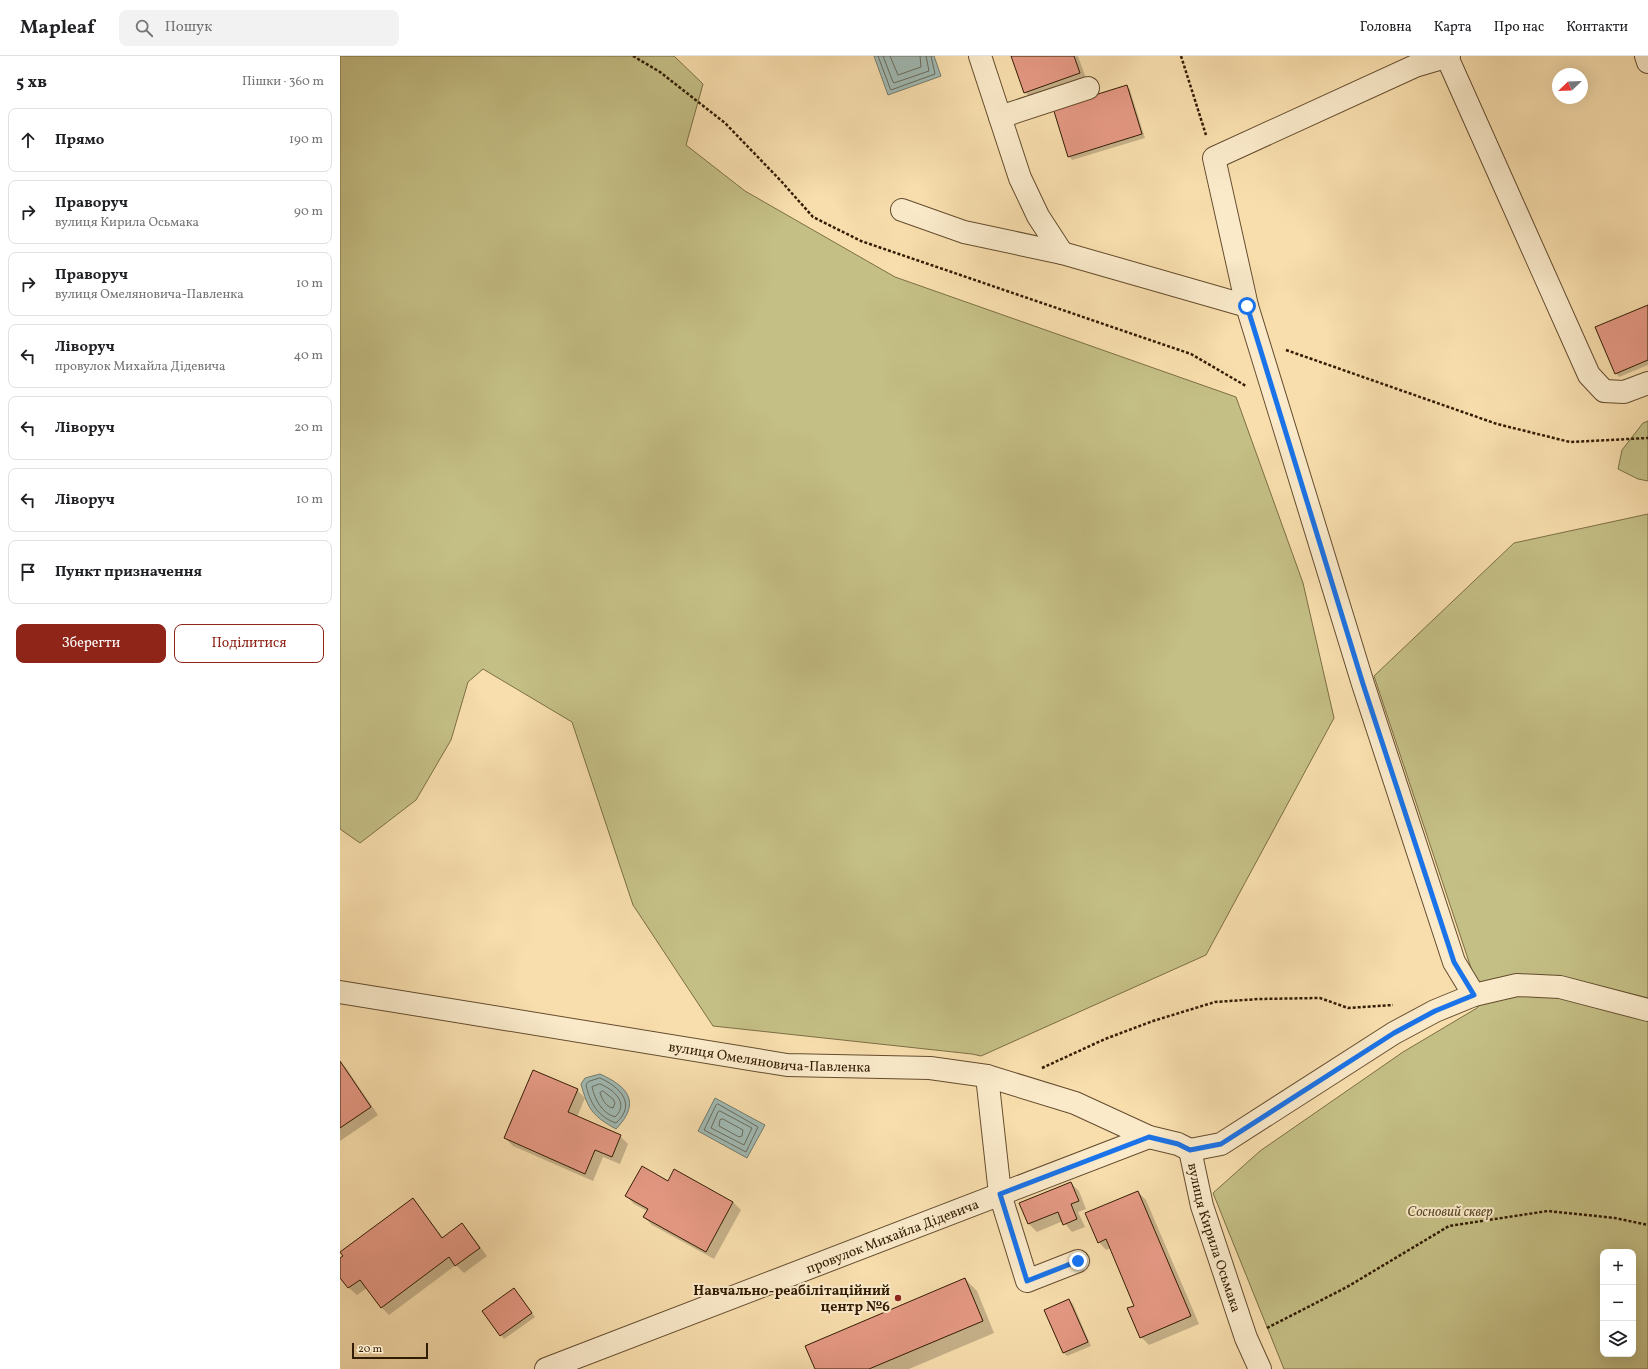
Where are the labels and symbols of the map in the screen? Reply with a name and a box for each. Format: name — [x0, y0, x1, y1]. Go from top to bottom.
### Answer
north arrow — [1552, 68, 1588, 104]
route start — [1238, 297, 1256, 315]
street label: вулиця Омеляновича-Павленка — [667, 1038, 871, 1078]
street label: вулиця Кирила Осьмака — [1182, 1161, 1245, 1315]
street label: провулок Михайла Дідевича — [804, 1195, 982, 1279]
park label: Сосновий сквер — [1407, 1203, 1493, 1222]
route end — [1069, 1252, 1087, 1270]
place label: Навчально-реабілітаційний центр №6 — [693, 1282, 890, 1317]
marker: Навчально-реабілітаційний центр №6 — [893, 1293, 903, 1303]
scale bar — [352, 1341, 428, 1360]

